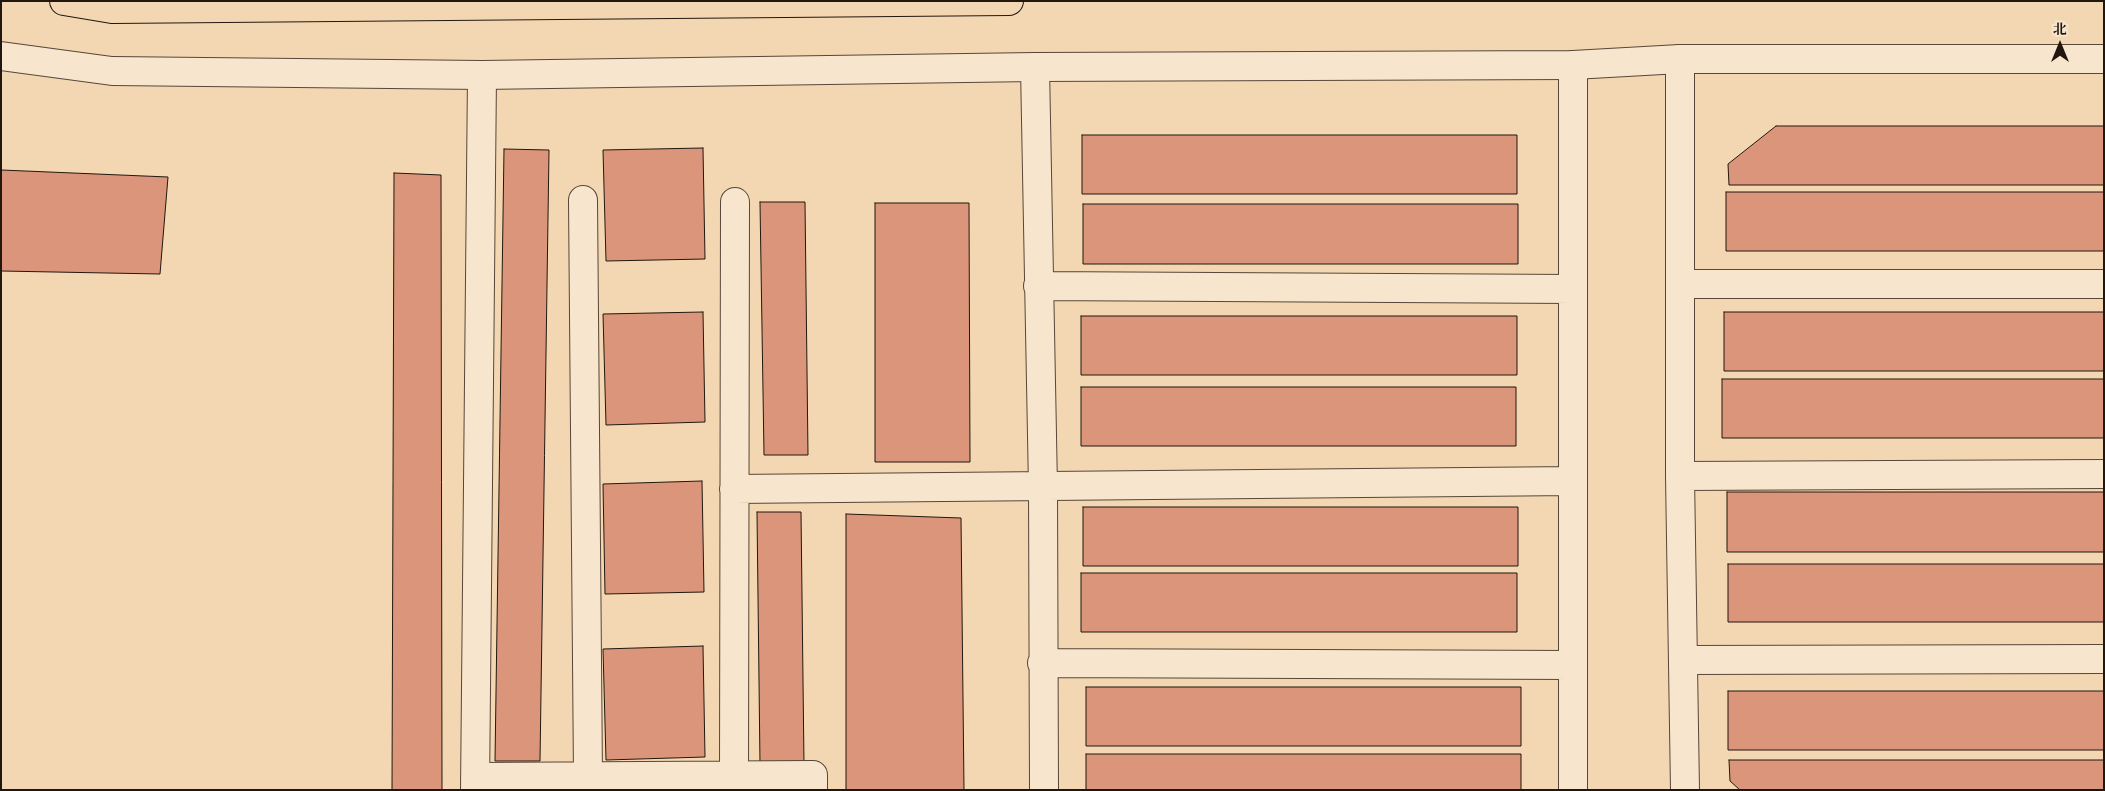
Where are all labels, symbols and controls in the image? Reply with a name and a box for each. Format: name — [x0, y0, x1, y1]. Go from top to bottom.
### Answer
north arrow — [2035, 20, 2085, 70]
text: 北 — [2053, 20, 2067, 39]

